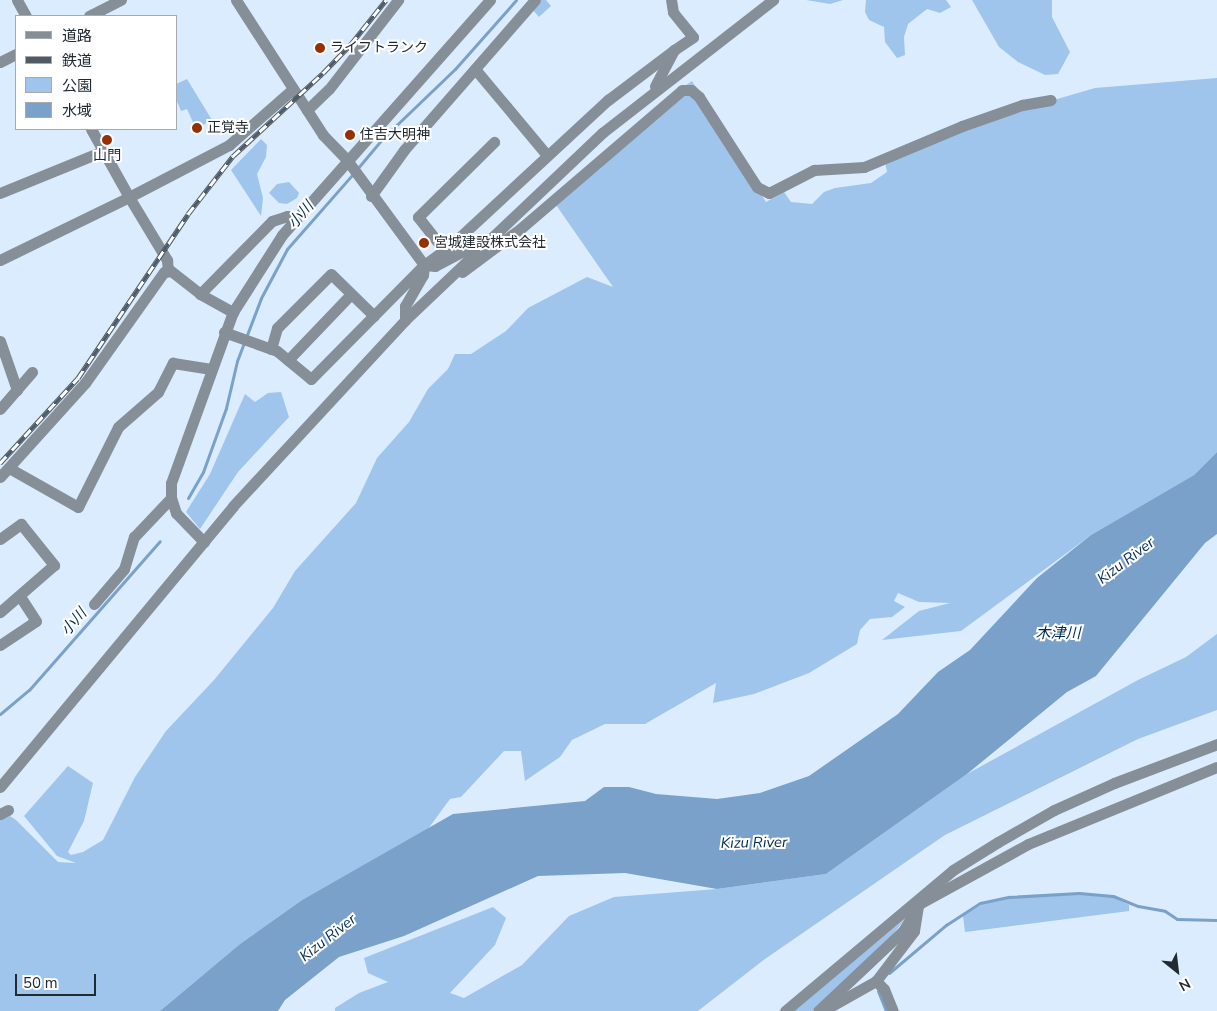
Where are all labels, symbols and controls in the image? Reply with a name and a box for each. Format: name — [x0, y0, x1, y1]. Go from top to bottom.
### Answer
legend — [15, 15, 178, 130]
text: 道路 — [62, 26, 92, 46]
place label: ライフトランク — [330, 40, 428, 56]
marker: ライフトランク — [314, 42, 326, 54]
text: 鉄道 — [62, 51, 92, 71]
text: 公園 — [62, 76, 92, 96]
text: 水域 — [62, 101, 92, 121]
place label: 正覚寺 — [207, 120, 249, 136]
marker: 正覚寺 — [191, 122, 203, 134]
place label: 住吉大明神 — [360, 127, 430, 143]
marker: 住吉大明神 — [344, 129, 356, 141]
marker: 山門 — [101, 134, 113, 146]
place label: 山門 — [93, 148, 121, 164]
water label: 小川 — [284, 198, 318, 232]
place label: 宮城建設株式会社 — [434, 235, 546, 251]
marker: 宮城建設株式会社 — [418, 237, 430, 249]
water label: Kizu River — [1094, 534, 1158, 588]
water label: 小川 — [57, 605, 91, 639]
water label: 木津川 — [1036, 625, 1080, 643]
water label: Kizu River — [721, 833, 787, 853]
water label: Kizu River — [296, 910, 360, 966]
north arrow — [1152, 946, 1202, 996]
scale bar — [18, 964, 99, 996]
text: 50 m — [23, 973, 58, 993]
text: N — [1175, 974, 1194, 995]

